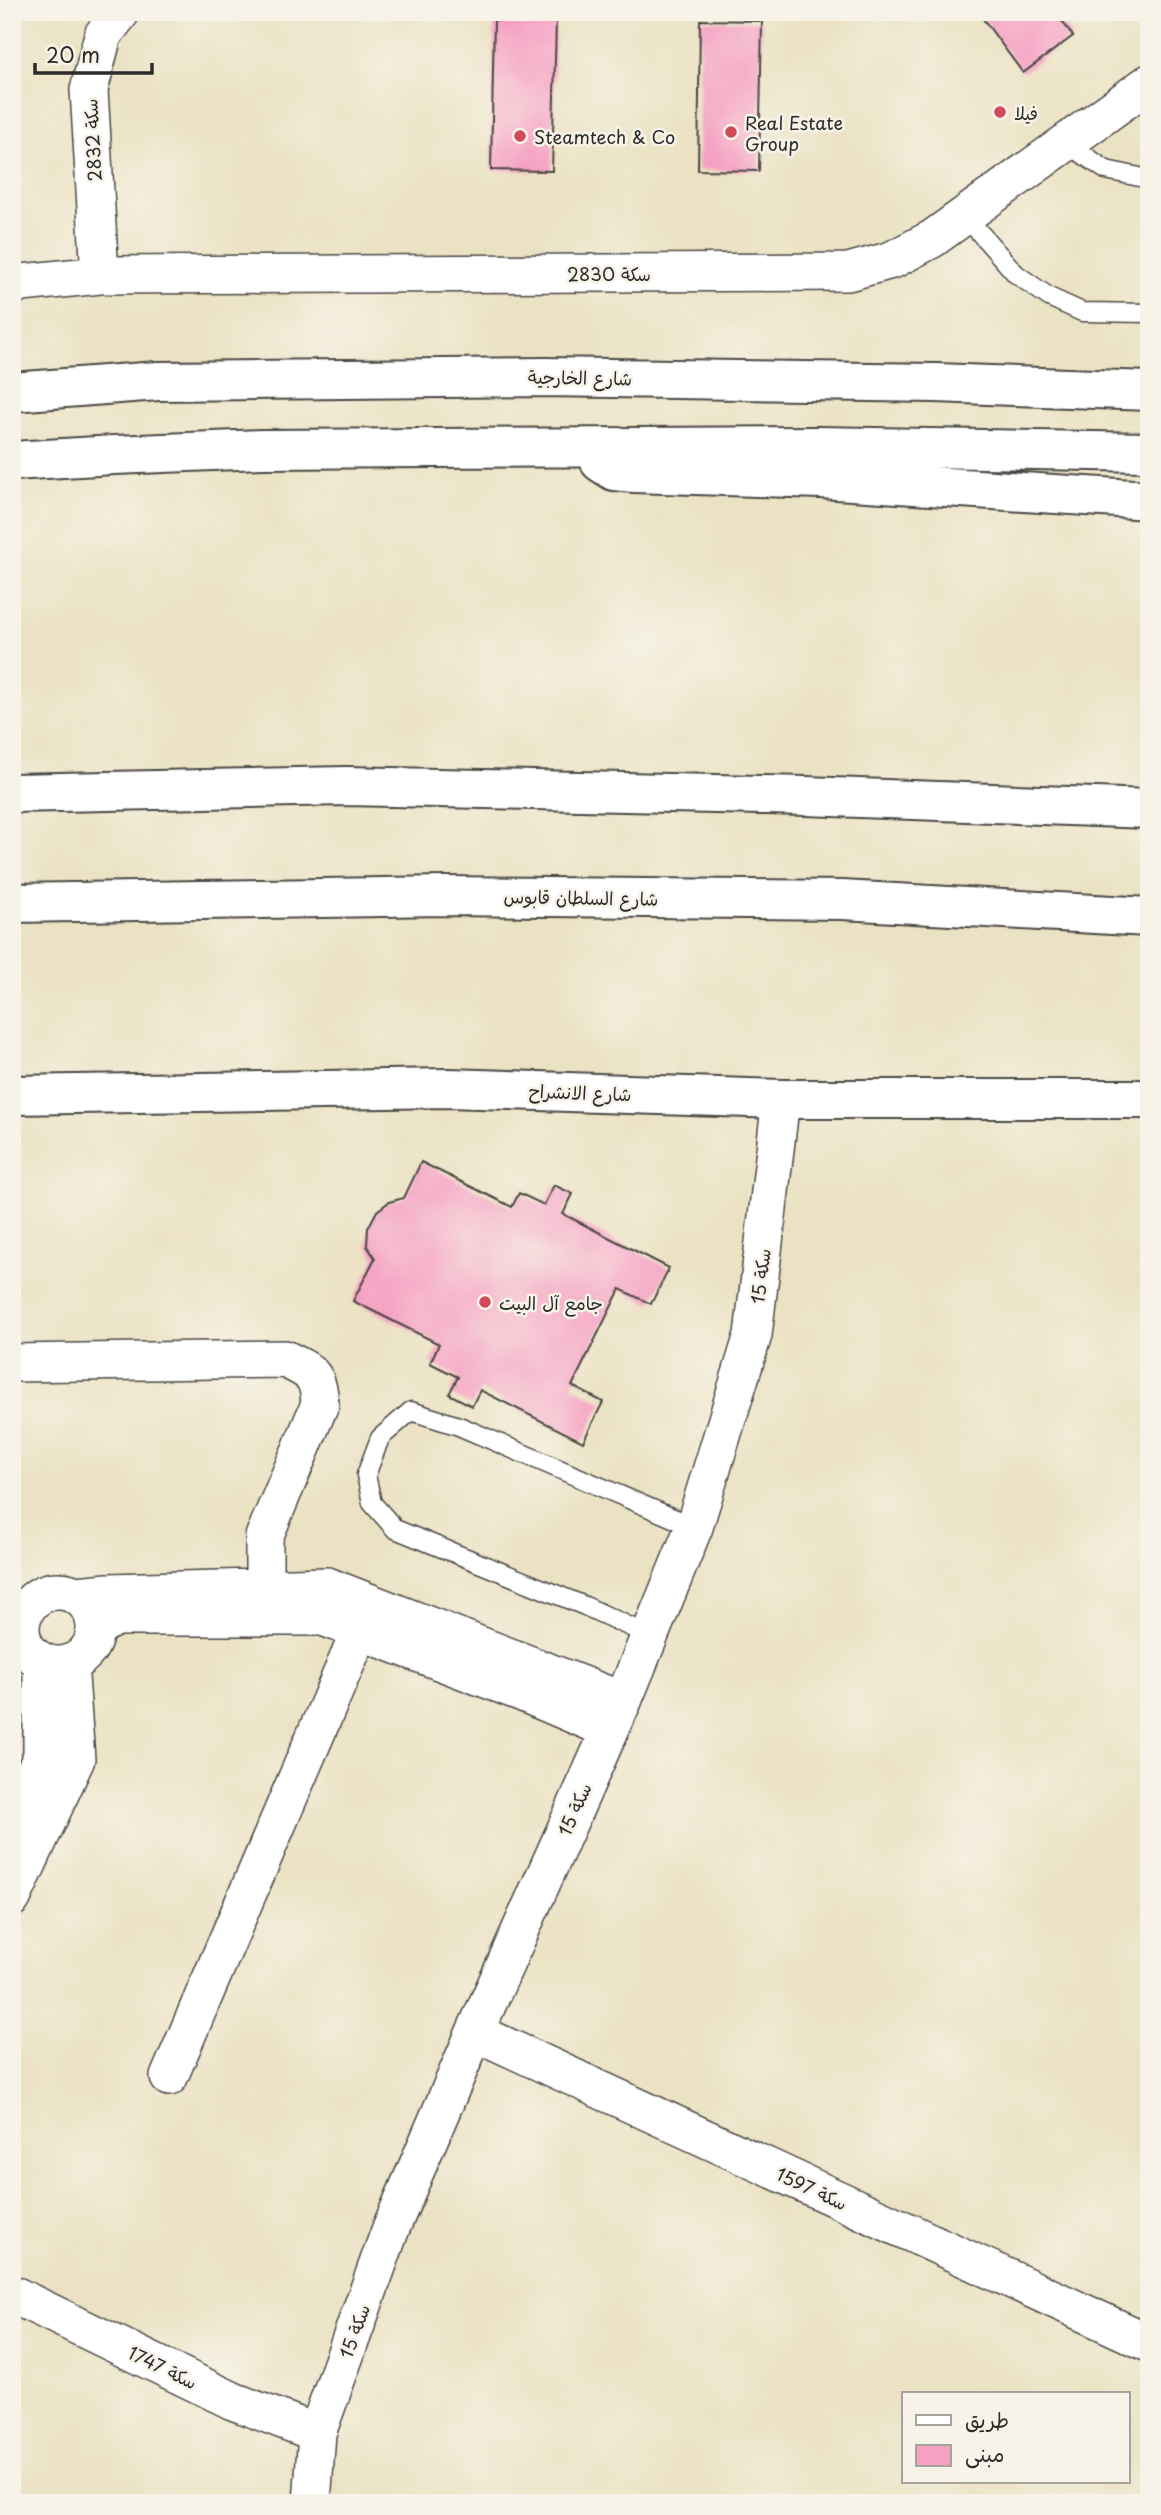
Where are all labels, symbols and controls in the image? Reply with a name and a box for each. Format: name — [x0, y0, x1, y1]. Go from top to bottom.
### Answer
scale bar — [35, 32, 152, 76]
text: 20 m — [46, 38, 100, 70]
street label: سكة 2832 — [76, 98, 108, 182]
place label: فيلا — [1014, 99, 1038, 126]
marker: فيلا — [992, 104, 1008, 120]
place label: Real Estate Group — [745, 109, 843, 157]
place label: Steamtech & Co — [534, 123, 675, 150]
marker: Real Estate Group — [723, 124, 739, 140]
marker: Steamtech & Co — [512, 128, 528, 144]
street label: سكة 2830 — [567, 260, 651, 287]
street label: شارع الخارجية — [528, 363, 632, 391]
street label: شارع السلطان قابوس — [503, 882, 659, 912]
street label: شارع الانشراح — [528, 1077, 632, 1107]
street label: سكة 15 — [743, 1247, 777, 1305]
place label: جامع آل البيت — [499, 1289, 603, 1317]
marker: جامع آل البيت — [477, 1294, 493, 1310]
street label: سكة 15 — [550, 1778, 598, 1840]
street label: سكة 1597 — [772, 2160, 852, 2216]
street label: سكة 15 — [332, 2300, 376, 2362]
street label: سكة 1747 — [124, 2339, 202, 2395]
legend — [902, 2392, 1130, 2484]
text: طريق — [965, 2403, 1009, 2435]
text: مبنى — [965, 2437, 1004, 2469]

